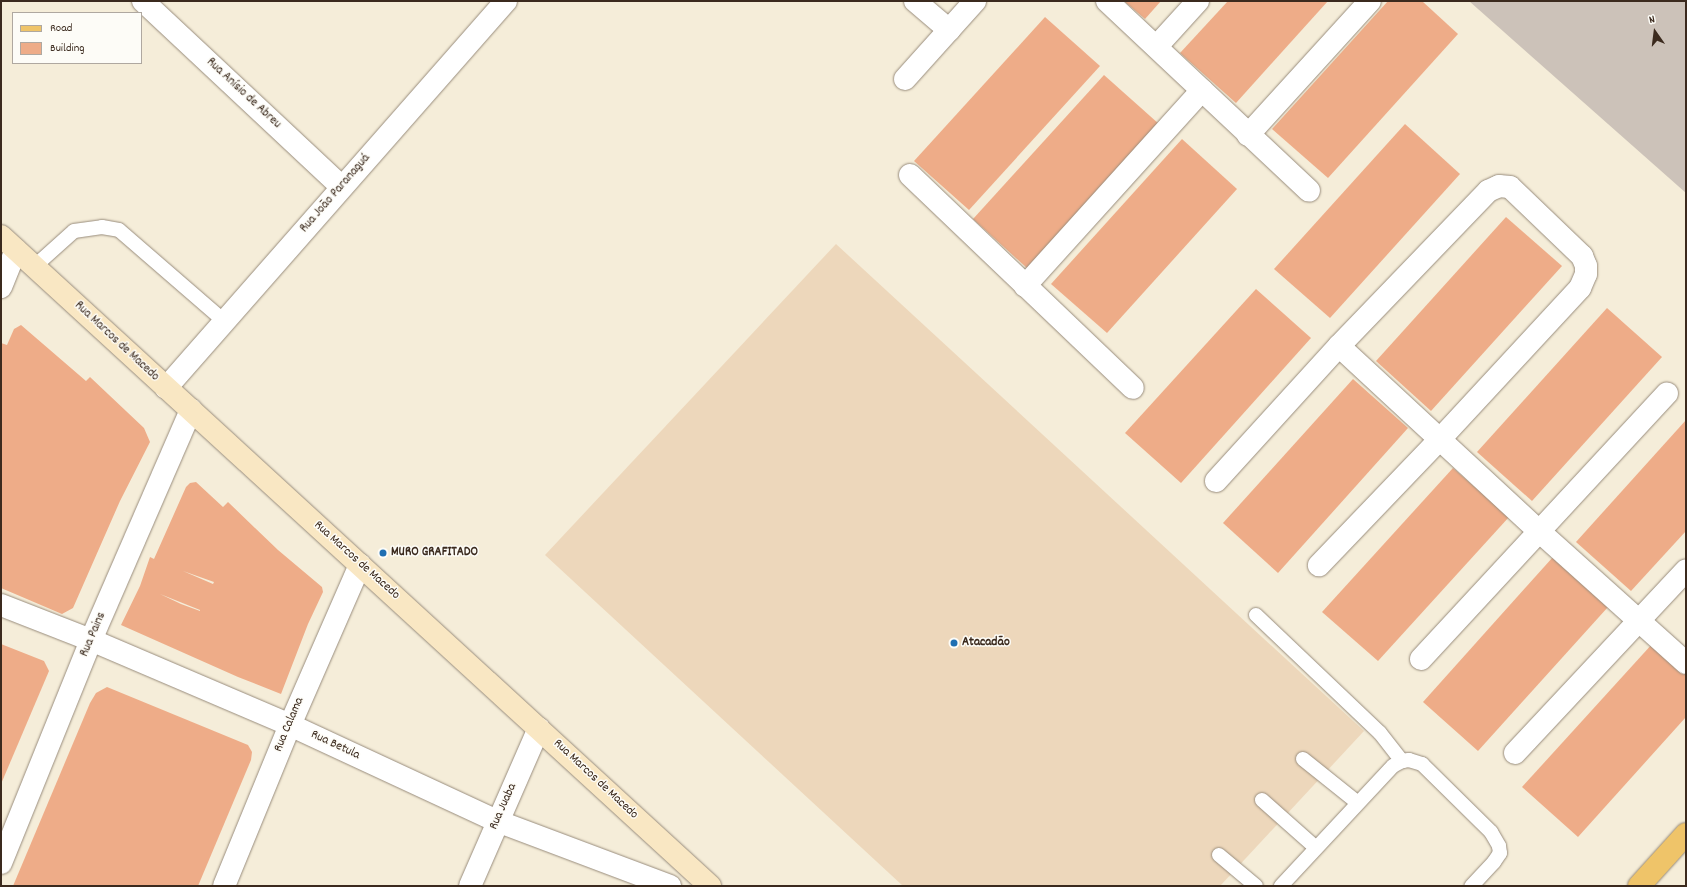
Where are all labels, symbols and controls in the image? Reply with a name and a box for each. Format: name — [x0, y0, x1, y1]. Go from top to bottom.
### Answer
legend — [12, 12, 142, 64]
north arrow — [1635, 12, 1675, 52]
text: N — [1648, 12, 1657, 29]
text: Road — [50, 20, 72, 37]
text: Building — [50, 40, 85, 57]
street label: Rua Anísio de Abreu — [202, 55, 284, 133]
street label: Rua João Paranaguá — [297, 151, 375, 237]
street label: Rua Marcos de Macedo — [70, 299, 162, 385]
street label: Rua Marcos de Macedo — [310, 518, 402, 604]
place label: MURO GRAFITADO — [391, 545, 478, 561]
marker: MURO GRAFITADO — [378, 548, 388, 558]
street label: Rua Pains — [78, 610, 110, 660]
place label: Atacadão — [962, 635, 1010, 651]
marker: Atacadão — [949, 638, 959, 648]
street label: Rua Calama — [272, 695, 308, 755]
street label: Rua Betula — [308, 728, 362, 764]
street label: Rua Marcos de Macedo — [549, 737, 641, 823]
street label: Rua Juaba — [487, 781, 521, 833]

